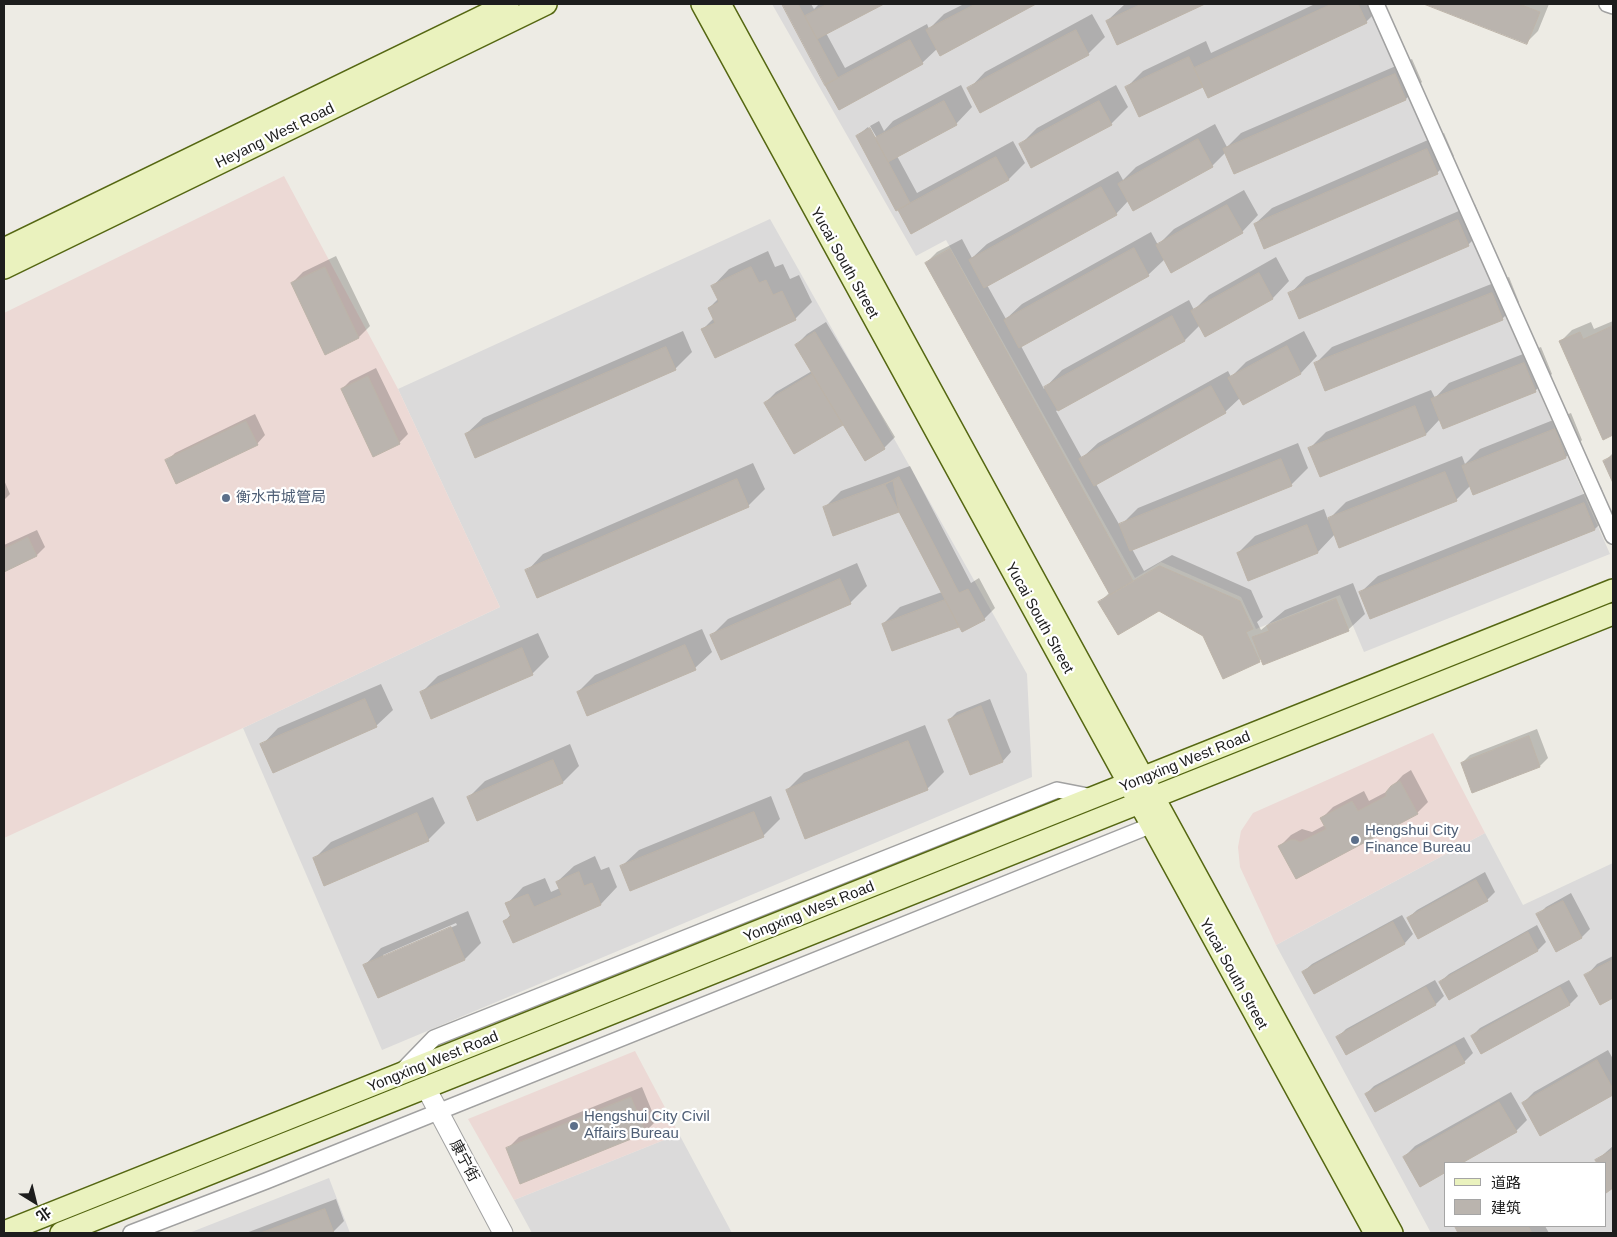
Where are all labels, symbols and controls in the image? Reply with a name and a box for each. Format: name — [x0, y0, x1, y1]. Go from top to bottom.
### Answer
street label: Heyang West Road — [213, 99, 337, 173]
street label: Yucai South Street — [806, 204, 882, 322]
place label: 衡水市城管局 — [236, 489, 326, 507]
marker: 衡水市城管局 — [220, 492, 232, 504]
street label: Yucai South Street — [1001, 559, 1077, 677]
street label: Yongxing West Road — [1117, 728, 1253, 796]
place label: Hengshui City Finance Bureau — [1365, 822, 1471, 857]
marker: Hengshui City Finance Bureau — [1349, 834, 1361, 846]
street label: Yongxing West Road — [741, 878, 877, 946]
street label: Yucai South Street — [1195, 915, 1271, 1033]
street label: Yongxing West Road — [365, 1028, 501, 1096]
place label: Hengshui City Civil Affairs Bureau — [584, 1108, 710, 1143]
marker: Hengshui City Civil Affairs Bureau — [568, 1120, 580, 1132]
street label: 康宁街 — [445, 1137, 483, 1185]
legend — [1444, 1162, 1607, 1227]
text: 道路 — [1491, 1174, 1521, 1191]
north arrow — [10, 1177, 60, 1227]
text: 建筑 — [1491, 1199, 1521, 1216]
text: 北 — [33, 1204, 54, 1225]

